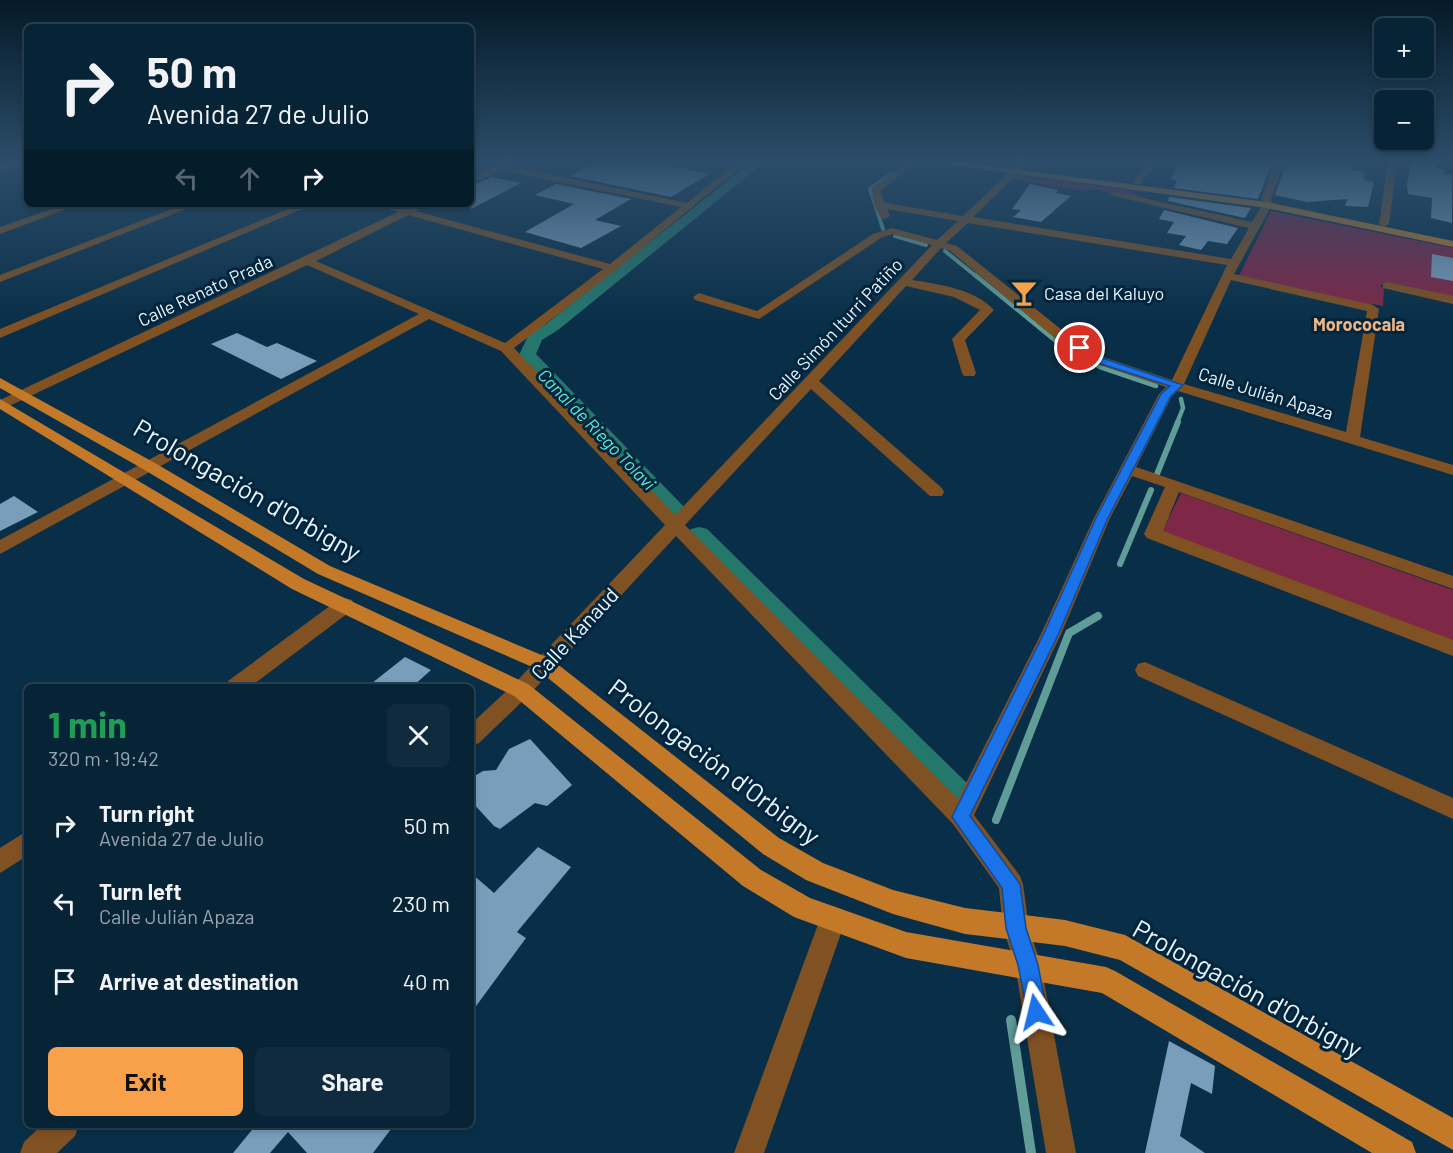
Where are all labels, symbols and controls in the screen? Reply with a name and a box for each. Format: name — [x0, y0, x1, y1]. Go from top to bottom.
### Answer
map controls — [1374, 18, 1434, 150]
button: + — [1374, 18, 1434, 78]
text: 50 m — [147, 46, 237, 96]
icon: right — [48, 48, 126, 126]
button: − — [1374, 90, 1434, 150]
text: Avenida 27 de Julio — [147, 97, 370, 129]
icon: left — [170, 162, 203, 195]
icon: ahead — [233, 162, 266, 195]
icon: right — [296, 162, 329, 195]
street label: Calle Renato Prada — [134, 249, 276, 331]
street label: Calle Simón Iturri Patiño — [763, 253, 907, 405]
bar icon: Casa del Kaluyo — [1009, 278, 1039, 308]
place label: Casa del Kaluyo — [1044, 282, 1164, 304]
district label: Morococala — [1313, 313, 1405, 335]
pin — [1054, 322, 1105, 373]
icon: arrive — [1063, 331, 1096, 364]
street label: Calle Julián Apaza — [1196, 362, 1336, 424]
water label: Canal de Riego Tolavi — [534, 364, 661, 495]
street label: Prolongación d'Orbigny — [129, 411, 367, 567]
street label: Calle Kanaud — [525, 582, 623, 684]
street label: Prolongación d'Orbigny — [603, 671, 827, 851]
text: 1 min — [48, 702, 127, 745]
button: close — [387, 704, 450, 767]
text: 320 m · 19:42 — [48, 746, 159, 770]
text: Turn right — [99, 800, 194, 826]
icon: right — [48, 809, 81, 842]
text: 50 m — [404, 812, 450, 838]
text: Avenida 27 de Julio — [99, 826, 264, 850]
text: Turn left — [99, 878, 182, 904]
icon: left — [48, 887, 81, 920]
text: 230 m — [392, 890, 450, 916]
text: Calle Julián Apaza — [99, 904, 255, 928]
street label: Prolongación d'Orbigny — [1128, 912, 1368, 1064]
icon: arrive — [48, 965, 81, 998]
text: Arrive at destination — [99, 968, 298, 994]
text: 40 m — [403, 968, 450, 994]
position arrow — [1004, 980, 1068, 1044]
button: Exit — [48, 1047, 243, 1116]
button: Share — [255, 1047, 450, 1116]

